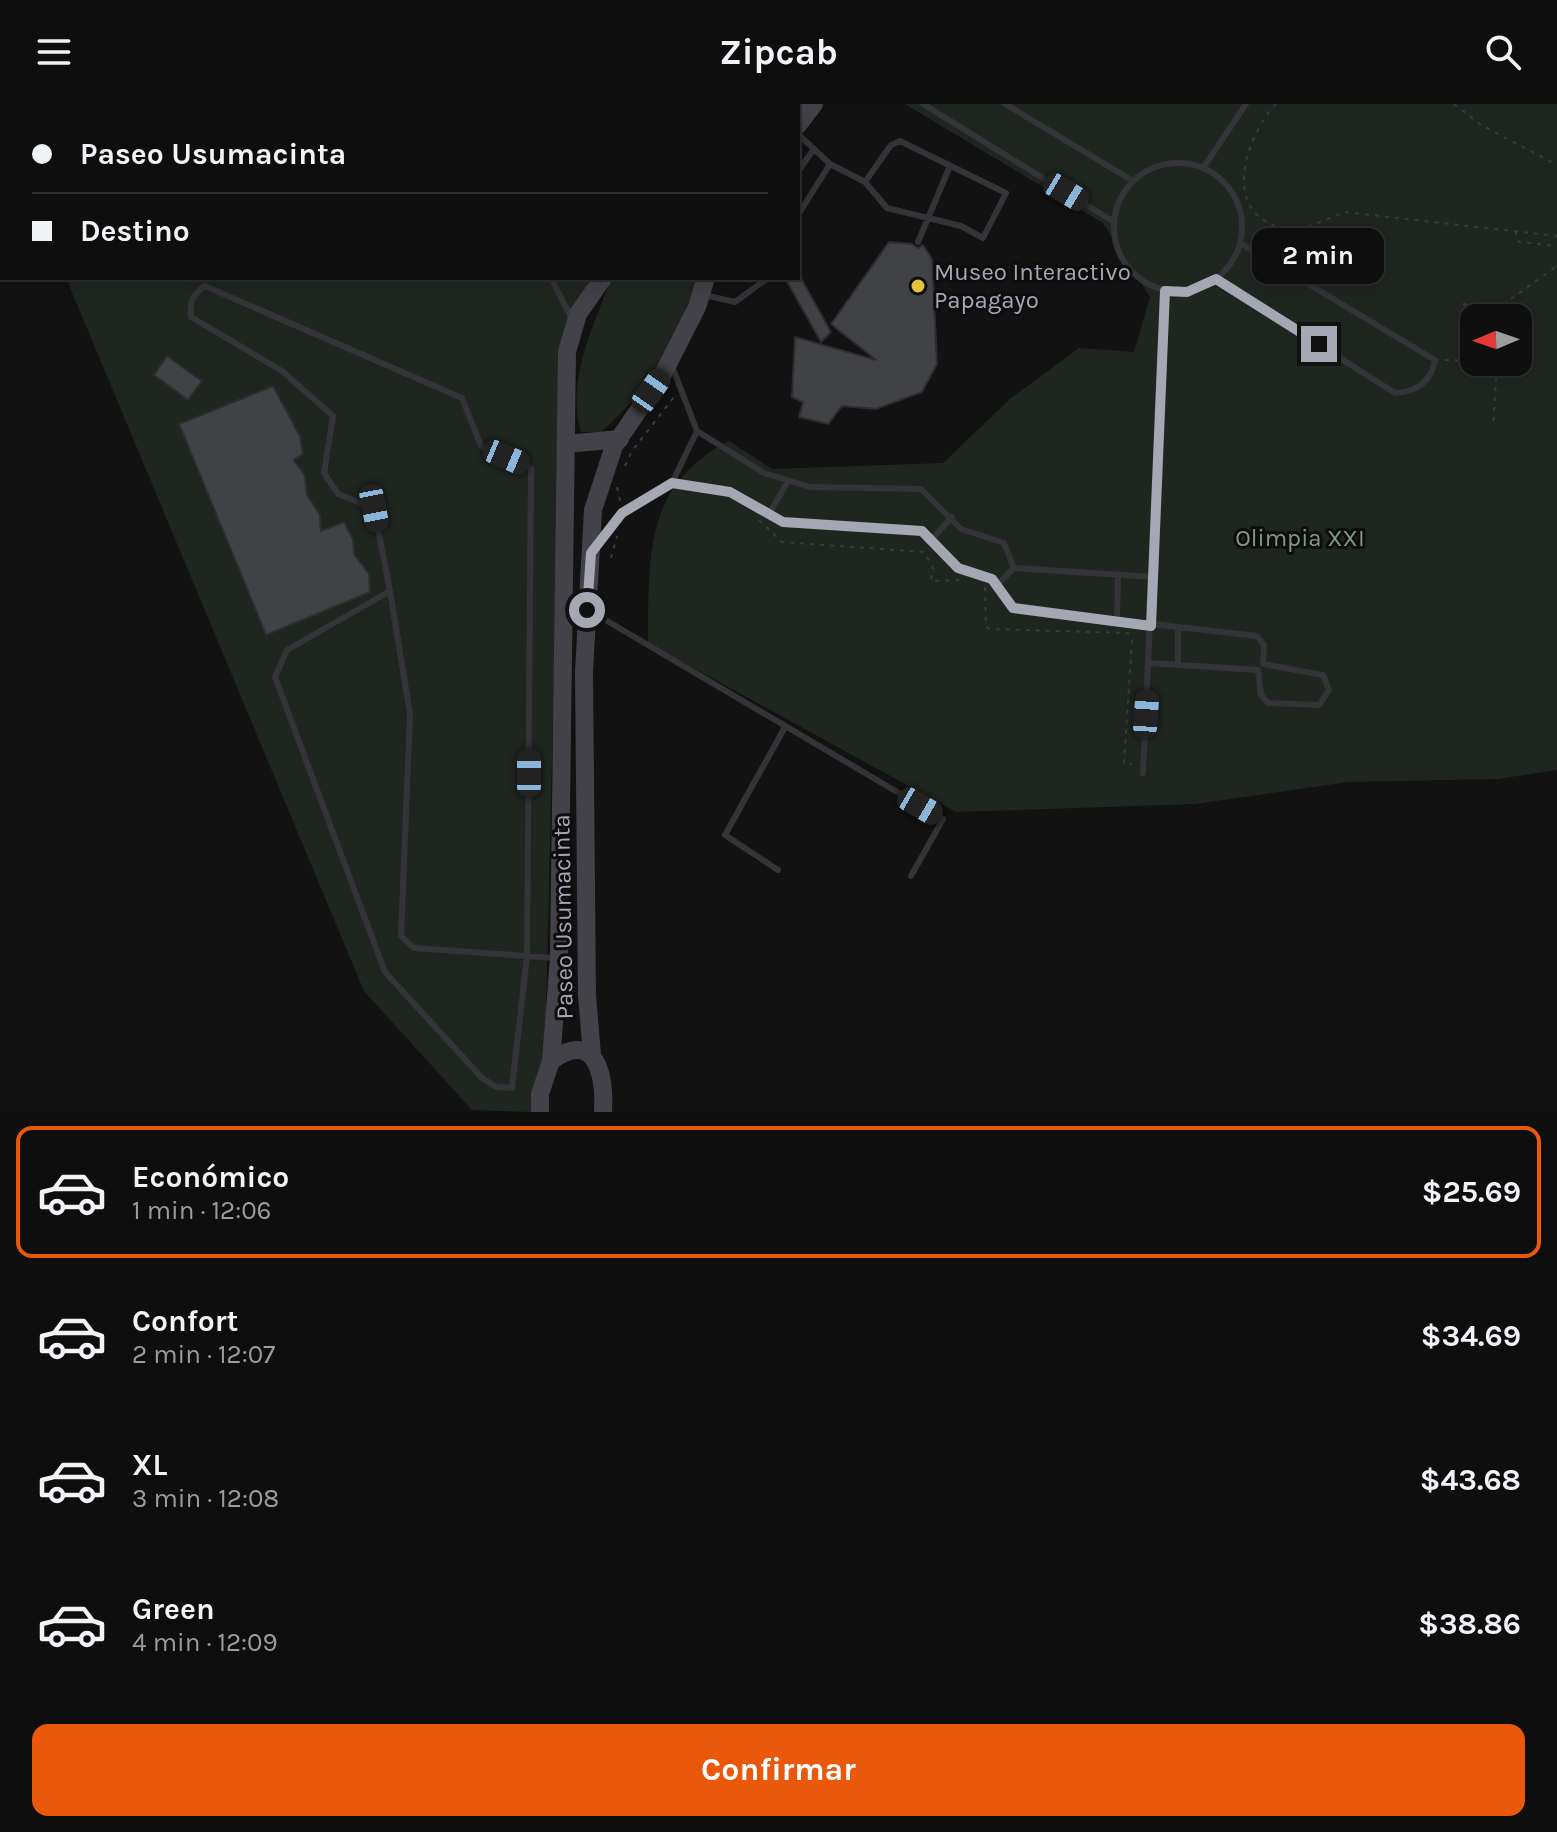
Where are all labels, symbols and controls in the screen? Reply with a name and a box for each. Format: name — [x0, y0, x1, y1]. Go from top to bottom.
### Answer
icon: menu — [32, 30, 76, 74]
icon: search — [1481, 30, 1525, 74]
text: Zipcab — [719, 31, 838, 73]
text: Paseo Usumacinta — [80, 136, 346, 172]
car — [1039, 169, 1093, 215]
text: Destino — [80, 213, 190, 249]
callout: 2 min — [1253, 228, 1385, 284]
text: 2 min — [1282, 240, 1354, 271]
place label: Museo Interactivo Papagayo — [934, 258, 1131, 314]
marker: Museo Interactivo Papagayo — [909, 277, 927, 295]
north arrow — [1460, 304, 1532, 376]
map controls — [1460, 304, 1532, 376]
route end — [1301, 326, 1337, 362]
car — [627, 364, 675, 418]
car — [479, 437, 533, 477]
car — [358, 482, 390, 534]
park label: Olimpia XXI — [1235, 524, 1365, 552]
route start — [569, 592, 605, 628]
car — [1132, 689, 1160, 739]
car — [517, 749, 541, 797]
car — [893, 784, 947, 828]
street label: Paseo Usumacinta — [547, 814, 579, 1020]
icon: car — [36, 1156, 108, 1228]
text: Económico — [132, 1159, 289, 1195]
text: $25.69 — [1422, 1174, 1521, 1210]
text: 1 min · 12:06 — [132, 1195, 272, 1226]
icon: car — [36, 1300, 108, 1372]
text: Confort — [132, 1303, 238, 1339]
text: $34.69 — [1421, 1318, 1521, 1354]
text: 2 min · 12:07 — [132, 1339, 275, 1370]
icon: car — [36, 1444, 108, 1516]
text: XL — [132, 1447, 167, 1483]
text: $43.68 — [1420, 1462, 1521, 1498]
text: 3 min · 12:08 — [132, 1483, 279, 1514]
icon: car — [36, 1588, 108, 1660]
text: Green — [132, 1591, 215, 1627]
text: $38.86 — [1418, 1606, 1521, 1642]
text: 4 min · 12:09 — [132, 1627, 278, 1658]
button: Confirmar — [32, 1724, 1525, 1816]

